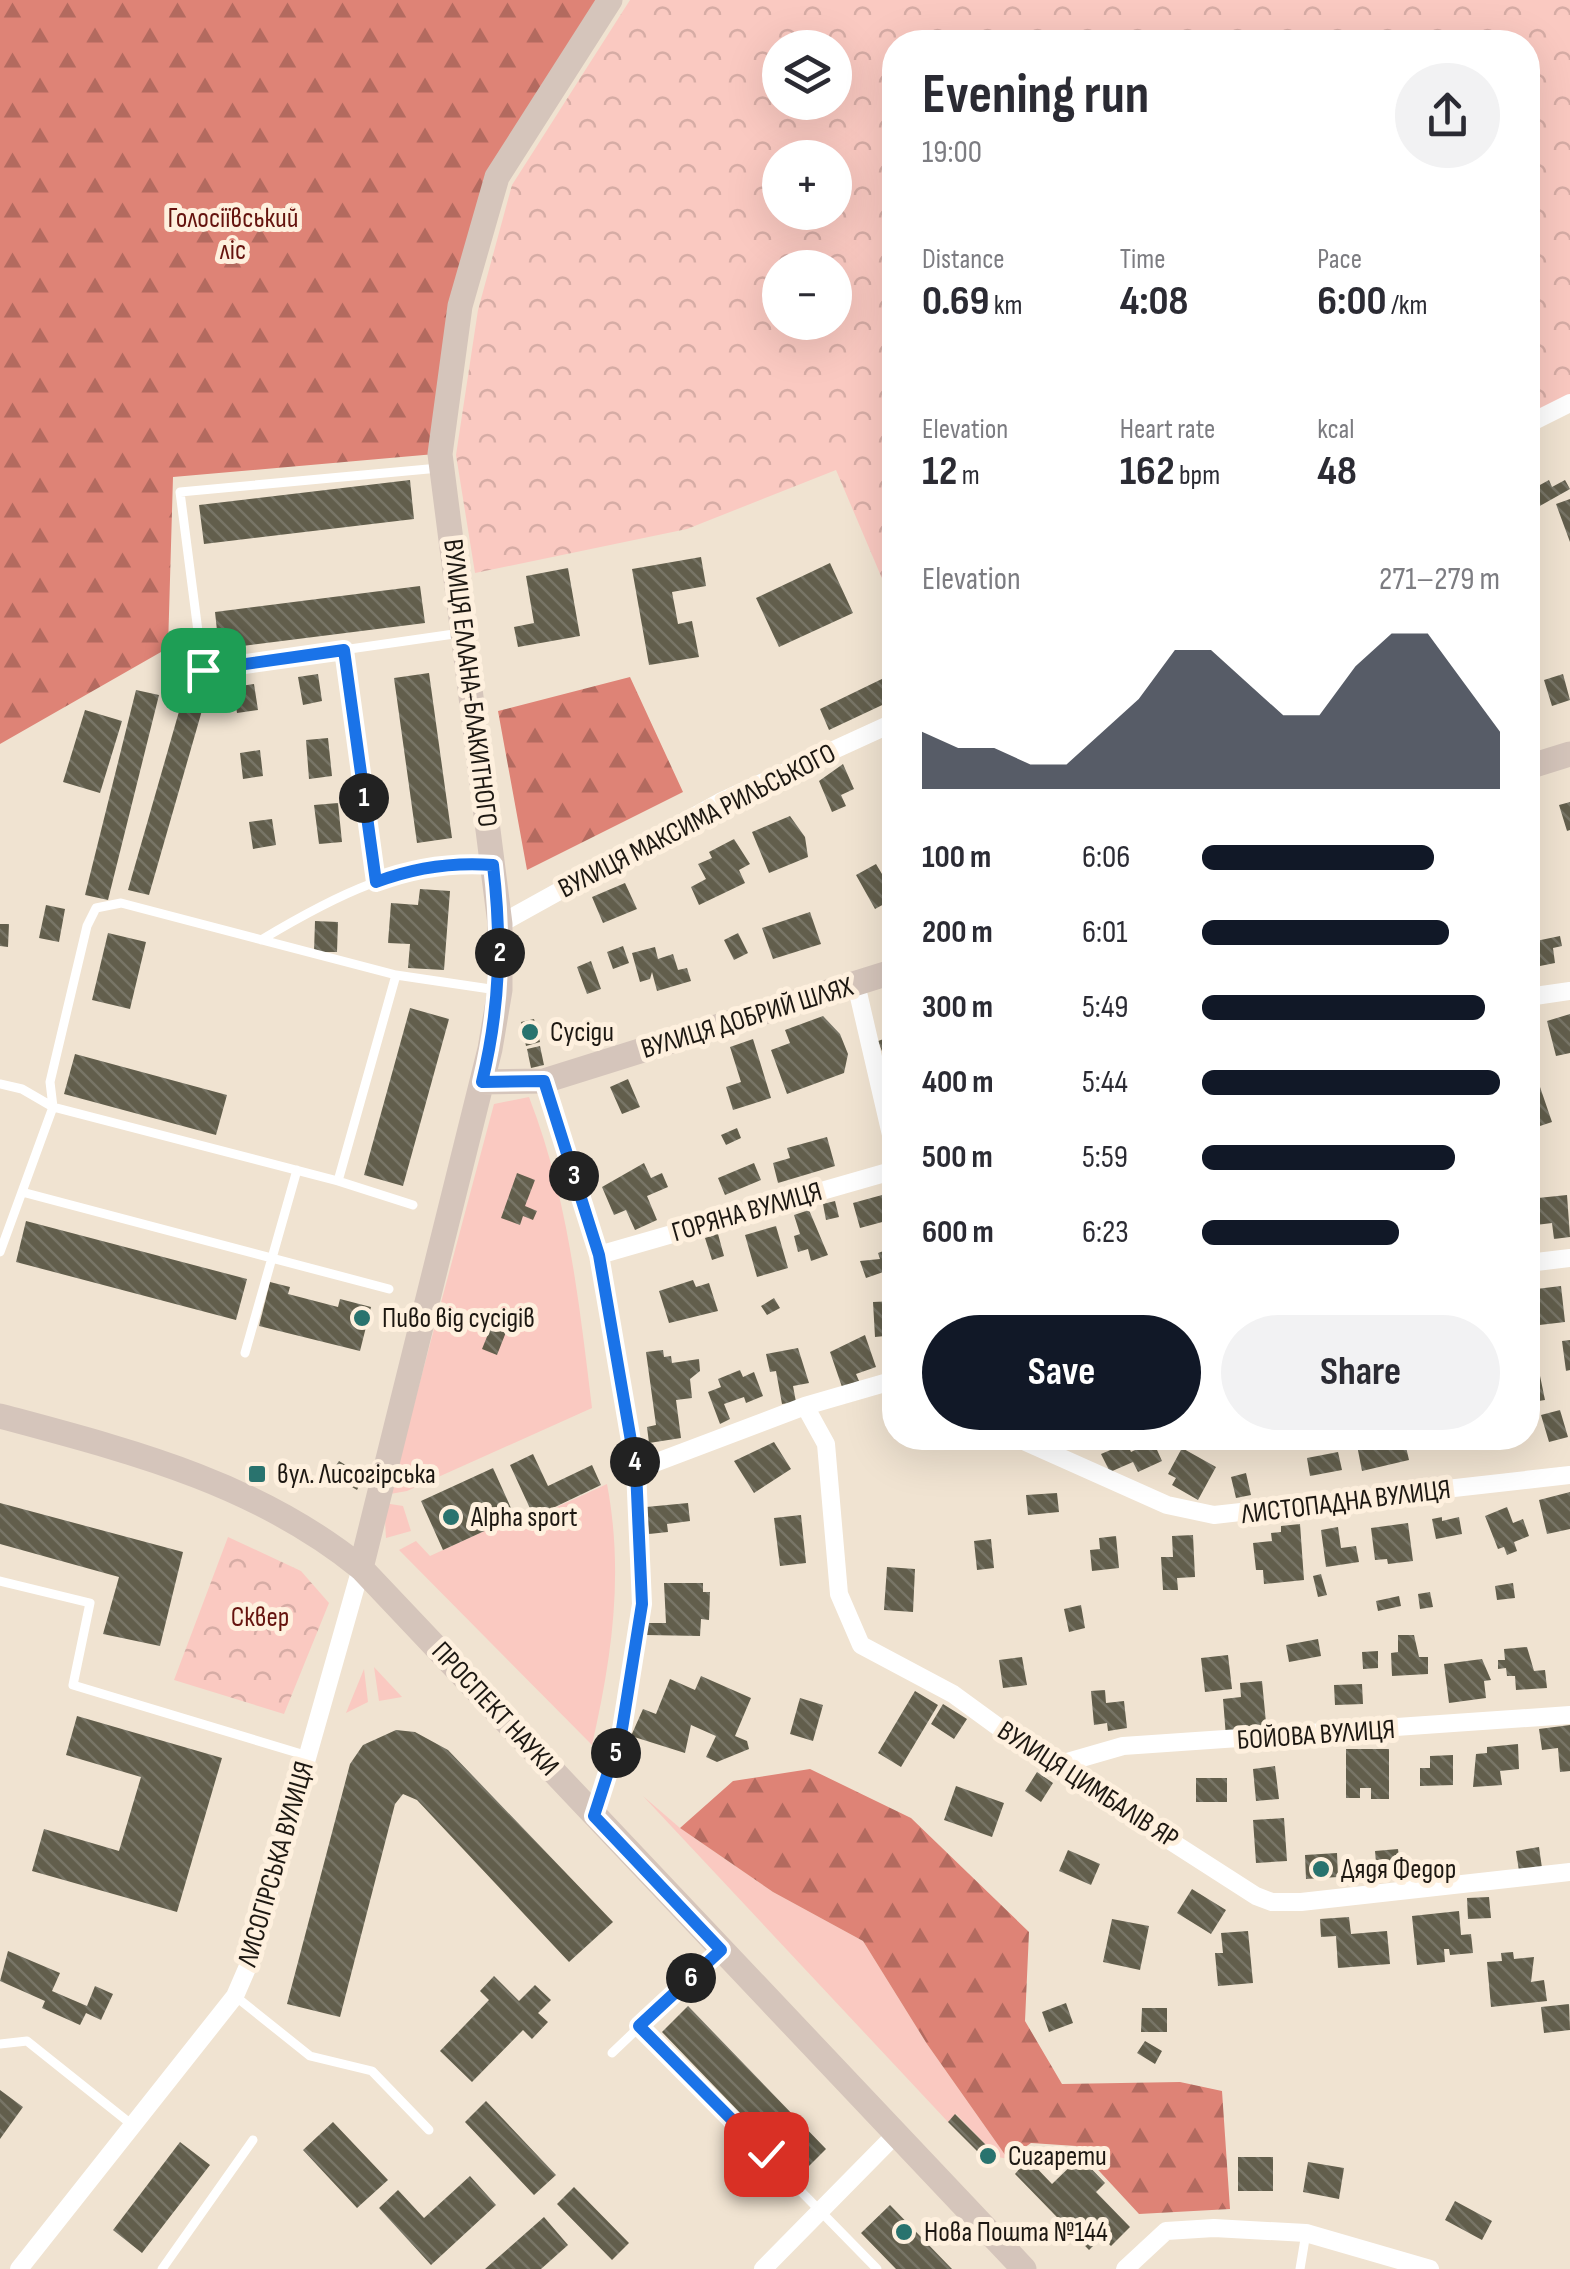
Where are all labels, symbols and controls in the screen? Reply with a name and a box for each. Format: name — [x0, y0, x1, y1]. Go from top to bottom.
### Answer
map controls — [762, 30, 852, 340]
button: layers — [762, 30, 852, 120]
text: Evening run — [922, 62, 1149, 129]
button: share — [1395, 63, 1500, 168]
text: 19:00 — [922, 133, 982, 172]
button: + — [762, 140, 852, 230]
park label: Голосіївський ліс — [167, 202, 299, 267]
text: Distance — [922, 243, 1005, 276]
text: Time — [1120, 243, 1165, 276]
text: Pace — [1317, 243, 1362, 276]
button: − — [762, 250, 852, 340]
text: 0.69 — [922, 276, 989, 327]
text: 4:08 — [1120, 276, 1188, 327]
text: 6:00 — [1317, 276, 1387, 327]
text: km — [989, 289, 1022, 322]
text: /km — [1387, 289, 1427, 322]
text: Elevation — [922, 413, 1008, 446]
text: Heart rate — [1120, 413, 1215, 446]
text: kcal — [1317, 413, 1354, 446]
text: 12 — [922, 446, 957, 497]
text: 162 — [1120, 446, 1175, 497]
text: 48 — [1317, 446, 1357, 497]
text: m — [957, 459, 980, 492]
text: bpm — [1175, 459, 1220, 492]
street label: ВУЛИЦЯ ЕЛЛАНА-БЛАКИТНОГО — [436, 537, 504, 829]
text: Elevation — [922, 560, 1021, 599]
text: 271–279 m — [1379, 560, 1500, 599]
pin — [161, 628, 246, 713]
icon: arrive — [176, 643, 231, 698]
street label: ВУЛИЦЯ МАКСИМА РИЛЬСЬКОГО — [553, 737, 841, 905]
pin: 1 — [339, 773, 389, 823]
text: 1 — [359, 781, 369, 814]
text: 100 m — [922, 838, 991, 877]
text: 6:06 — [1082, 838, 1130, 877]
text: 200 m — [922, 913, 993, 952]
text: 6:01 — [1082, 913, 1128, 952]
pin: 2 — [475, 928, 525, 978]
text: 2 — [494, 936, 506, 969]
street label: ВУЛИЦЯ ДОБРИЙ ШЛЯХ — [637, 970, 857, 1066]
text: 300 m — [922, 988, 993, 1027]
text: 5:49 — [1082, 988, 1129, 1027]
place label: Сусіди — [550, 1016, 614, 1049]
marker: Сусіди — [519, 1021, 541, 1043]
text: 400 m — [922, 1063, 994, 1102]
text: 5:44 — [1082, 1063, 1128, 1102]
text: 500 m — [922, 1138, 993, 1177]
text: 5:59 — [1082, 1138, 1128, 1177]
pin: 3 — [549, 1151, 599, 1201]
text: 3 — [568, 1159, 580, 1192]
street label: ГОРЯНА ВУЛИЦЯ — [668, 1175, 826, 1249]
text: 600 m — [922, 1213, 994, 1252]
text: 6:23 — [1082, 1213, 1129, 1252]
place label: Пиво від сусідів — [382, 1302, 535, 1335]
marker: Пиво від сусідів — [351, 1307, 373, 1329]
button: Save — [922, 1315, 1201, 1430]
button: Share — [1221, 1315, 1500, 1430]
pin: 4 — [610, 1437, 660, 1487]
text: 4 — [628, 1445, 642, 1478]
place label: вул. Лисогірська — [277, 1458, 436, 1491]
marker: вул. Лисогірська — [246, 1463, 268, 1485]
street label: ЛИСТОПАДНА ВУЛИЦЯ — [1238, 1473, 1453, 1531]
place label: Alpha sport — [470, 1501, 578, 1534]
marker: Alpha sport — [440, 1506, 462, 1528]
park label: Сквер — [231, 1601, 289, 1634]
street label: ПРОСПЕКТ НАУКИ — [425, 1635, 565, 1783]
street label: БОЙОВА ВУЛИЦЯ — [1236, 1713, 1396, 1757]
street label: ВУЛИЦЯ ЦИМБАЛІВ ЯР — [991, 1714, 1185, 1856]
pin: 5 — [591, 1728, 641, 1778]
text: 5 — [610, 1736, 622, 1769]
street label: ЛИСОГІРСЬКА ВУЛИЦЯ — [231, 1758, 321, 1971]
place label: Дядя Федор — [1341, 1853, 1456, 1886]
marker: Дядя Федор — [1310, 1858, 1332, 1880]
pin: 6 — [666, 1953, 716, 2003]
text: 6 — [684, 1961, 698, 1994]
pin — [724, 2112, 809, 2197]
icon: check — [739, 2127, 794, 2182]
place label: Сигарети — [1008, 2140, 1107, 2173]
marker: Сигарети — [977, 2145, 999, 2167]
place label: Нова Пошта №144 — [924, 2216, 1108, 2249]
marker: Нова Пошта №144 — [893, 2221, 915, 2243]

